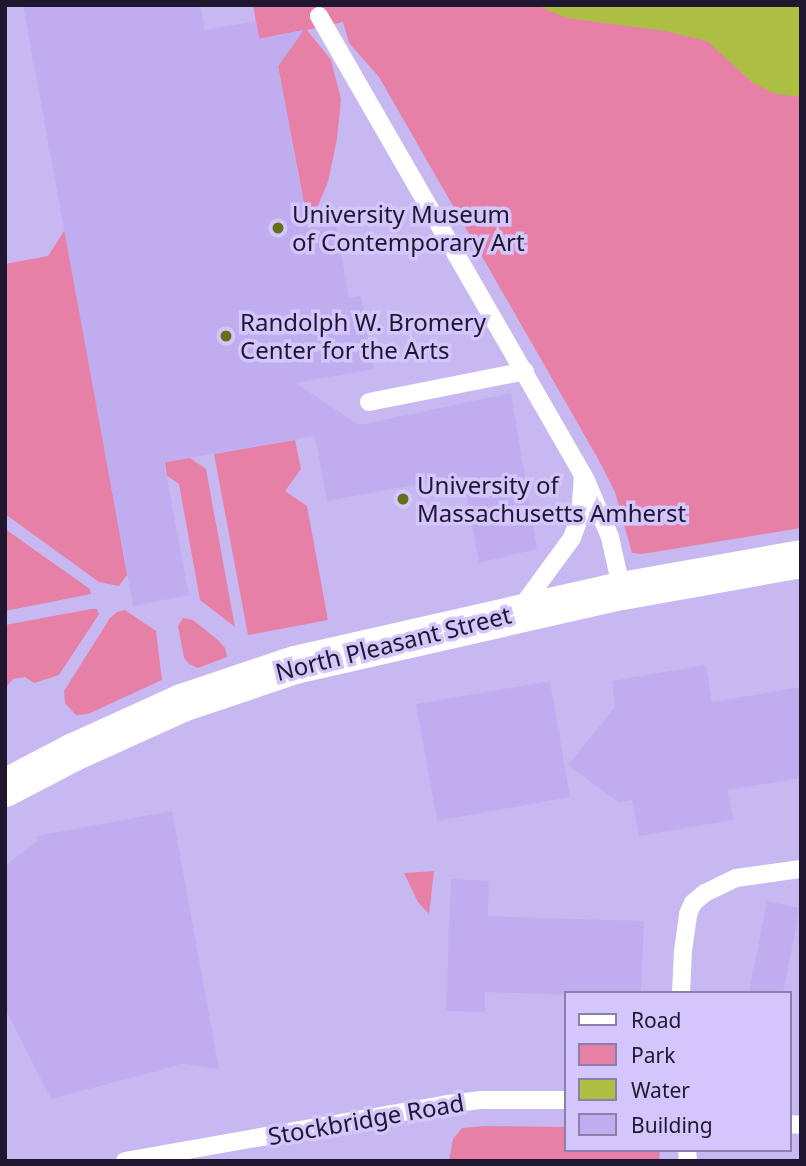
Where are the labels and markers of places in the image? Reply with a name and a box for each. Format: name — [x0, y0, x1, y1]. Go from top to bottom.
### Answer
place label: University Museum of Contemporary Art — [292, 200, 525, 256]
marker: University Museum of Contemporary Art — [270, 220, 286, 236]
place label: Randolph W. Bromery Center for the Arts — [240, 308, 486, 364]
marker: Randolph W. Bromery Center for the Arts — [218, 328, 234, 344]
place label: University of Massachusetts Amherst — [417, 471, 686, 527]
marker: University of Massachusetts Amherst — [395, 491, 411, 507]

